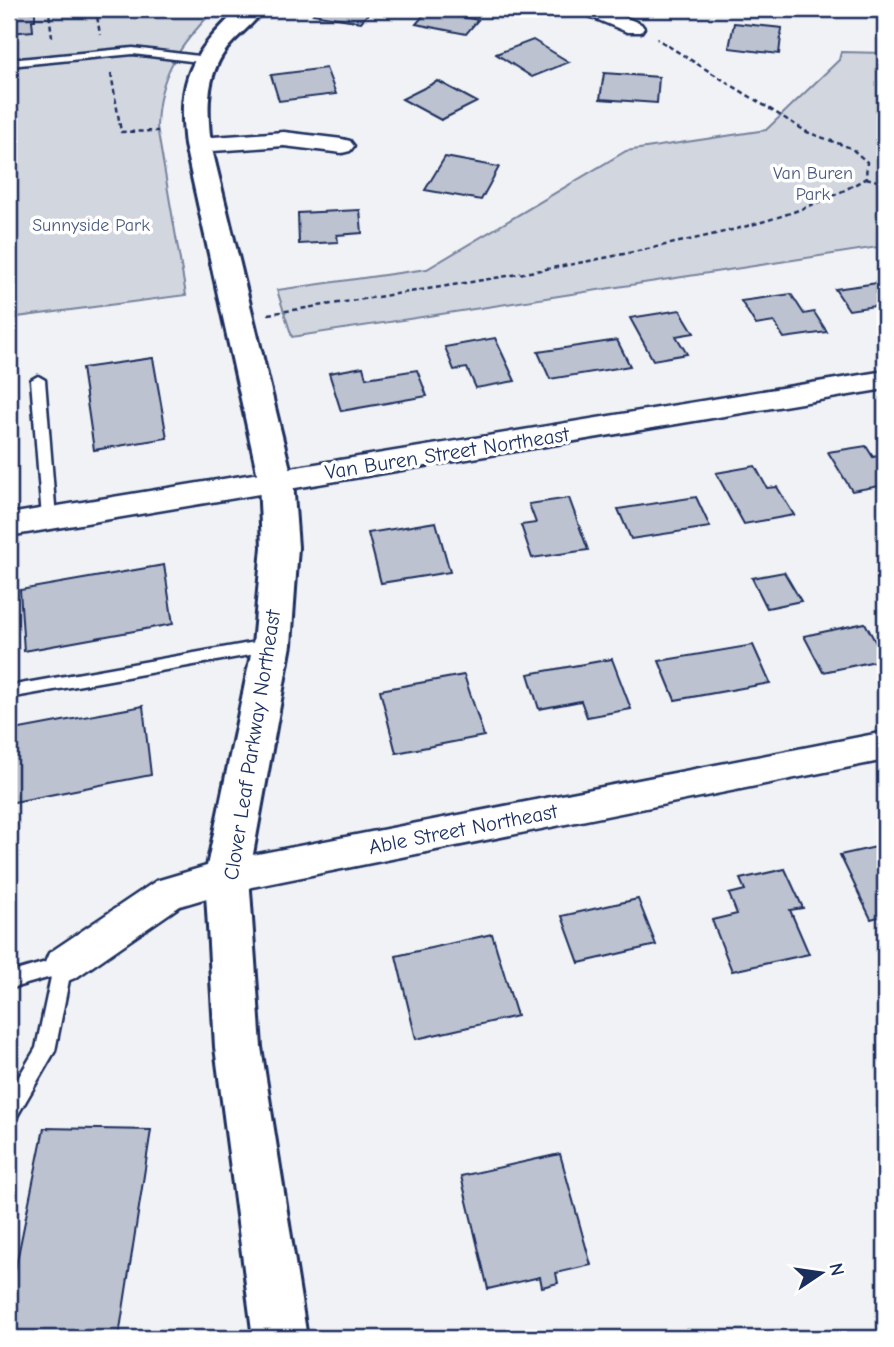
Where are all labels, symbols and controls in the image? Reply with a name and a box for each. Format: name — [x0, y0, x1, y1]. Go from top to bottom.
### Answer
park label: Van Buren Park — [773, 163, 853, 205]
park label: Sunnyside Park — [32, 215, 150, 236]
street label: Van Buren Street Northeast — [323, 422, 572, 484]
street label: Clover Leaf Parkway Northeast — [219, 607, 285, 882]
street label: Able Street Northeast — [367, 799, 560, 859]
north arrow — [786, 1238, 856, 1308]
text: N — [824, 1261, 849, 1278]

